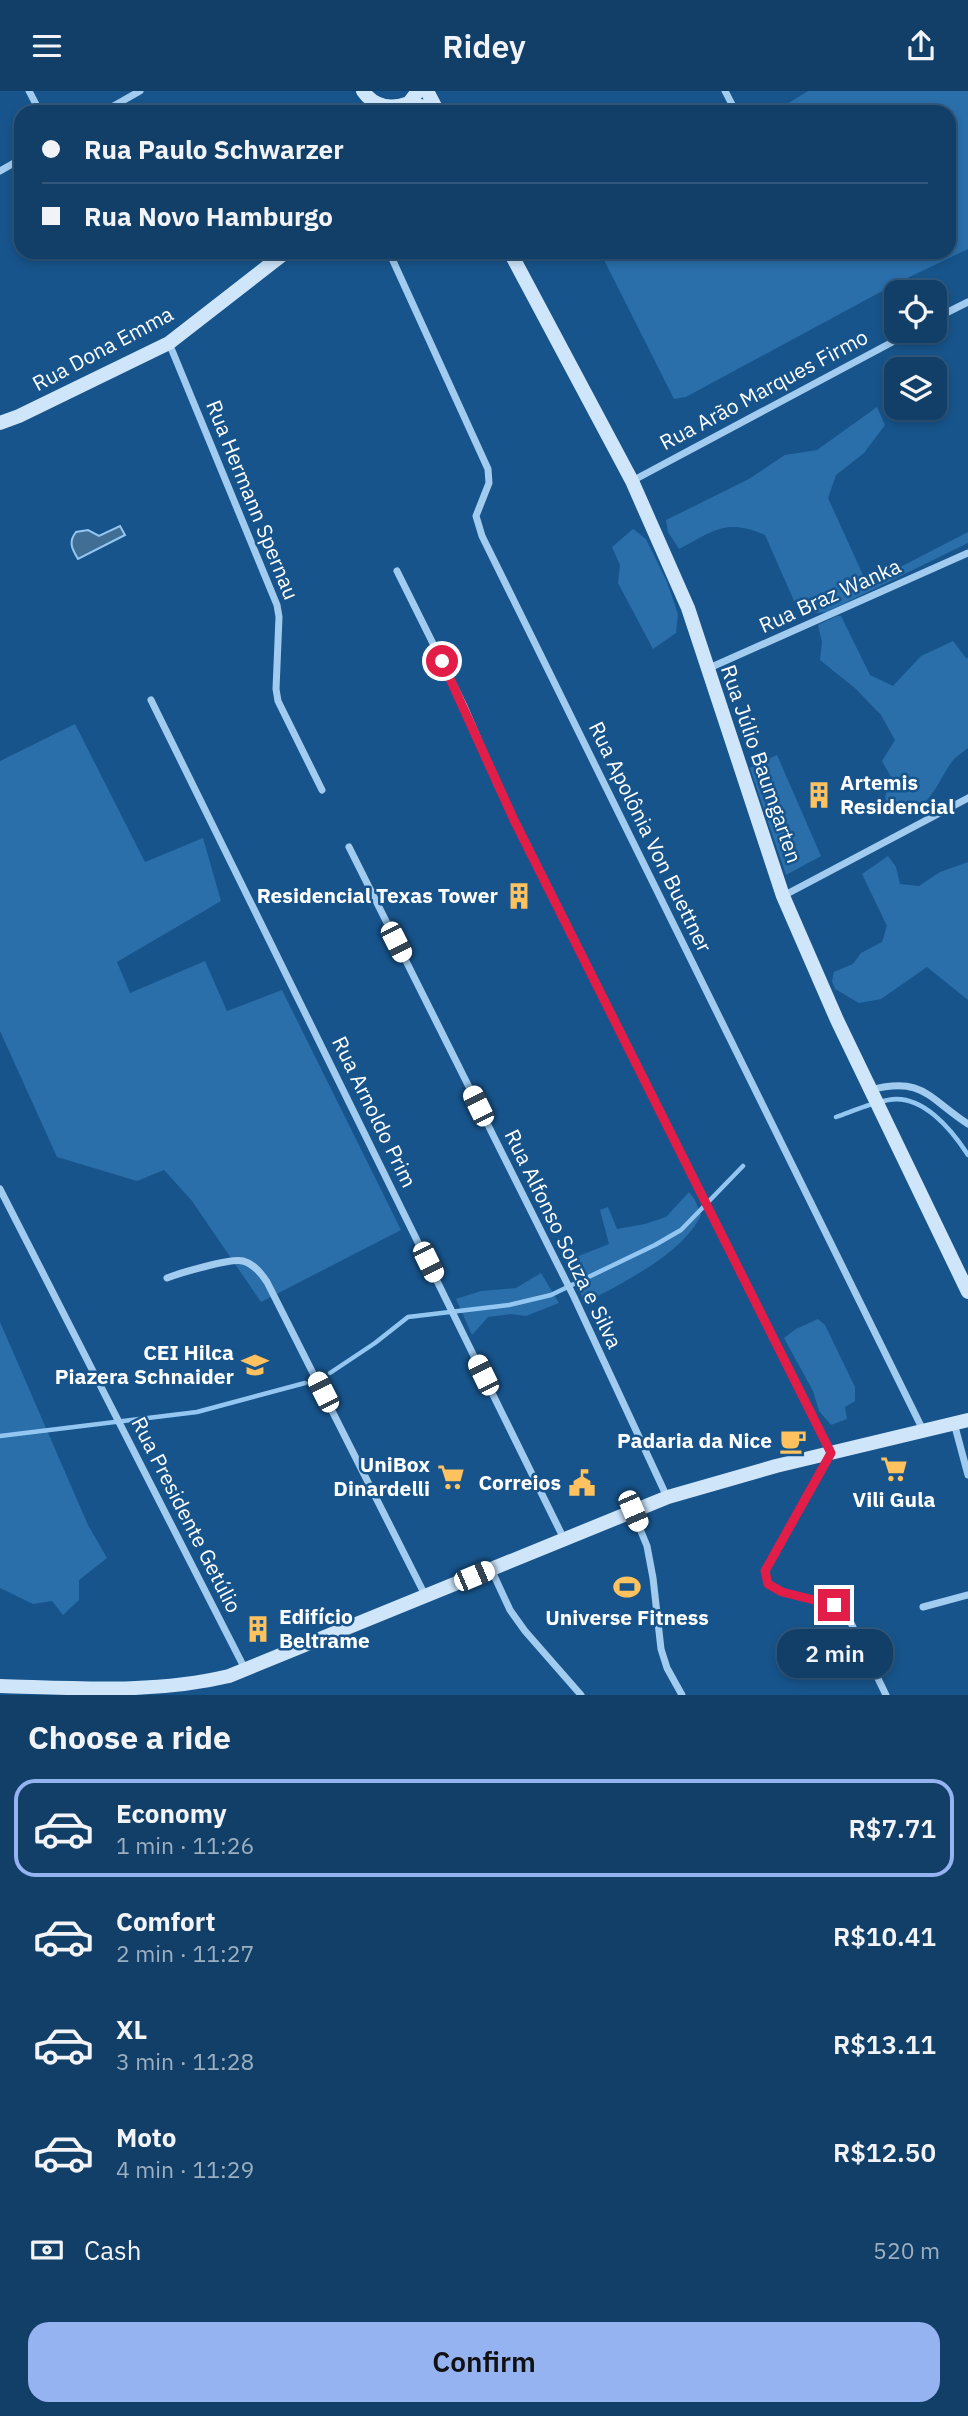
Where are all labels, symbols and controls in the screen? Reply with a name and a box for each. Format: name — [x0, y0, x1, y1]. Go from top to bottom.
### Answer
text: Ridey — [442, 25, 526, 67]
icon: menu — [28, 27, 66, 65]
icon: share — [902, 27, 940, 65]
text: Rua Paulo Schwarzer — [84, 132, 344, 166]
text: Rua Novo Hamburgo — [84, 199, 333, 233]
map controls — [884, 280, 947, 420]
button: locate — [884, 280, 947, 343]
street label: Rua Dona Emma — [27, 299, 178, 397]
street label: Rua Arão Marques Firmo — [655, 322, 873, 456]
button: layers — [884, 357, 947, 420]
street label: Rua Hermann Spernau — [200, 396, 306, 603]
street label: Rua Braz Wanka — [754, 551, 905, 639]
route start — [426, 645, 458, 677]
street label: Rua Júlio Baumgarten — [715, 661, 809, 866]
street label: Rua Apolônia Von Buettner — [583, 717, 719, 957]
place label: Artemis Residencial — [840, 768, 955, 820]
building icon: Artemis Residencial — [804, 780, 834, 810]
place label: Residencial Texas Tower — [257, 881, 499, 909]
building icon: Residencial Texas Tower — [504, 881, 534, 911]
car — [378, 919, 415, 965]
street label: Rua Arnoldo Prim — [326, 1031, 424, 1192]
car — [460, 1083, 497, 1129]
street label: Rua Alfonso Souza e Silva — [499, 1124, 629, 1353]
car — [410, 1239, 447, 1285]
place label: CEI Hilca Piazera Schnaider — [55, 1338, 235, 1390]
school or university icon: CEI Hilca Piazera Schnaider — [240, 1350, 270, 1380]
car — [465, 1352, 502, 1398]
car — [305, 1369, 342, 1415]
street label: Rua Presidente Getúlio — [125, 1412, 248, 1617]
place label: Padaria da Nice — [617, 1426, 772, 1454]
cafe icon: Padaria da Nice — [778, 1426, 808, 1456]
place label: UniBox Dinardelli — [333, 1450, 430, 1502]
supermarket icon: Vili Gula — [879, 1454, 909, 1484]
supermarket icon: UniBox Dinardelli — [436, 1462, 466, 1492]
place label: Correios — [478, 1468, 561, 1496]
public building icon: Correios — [567, 1468, 597, 1498]
place label: Vili Gula — [853, 1485, 935, 1513]
car — [616, 1488, 651, 1534]
car — [451, 1558, 498, 1594]
sports icon: Universe Fitness — [612, 1572, 642, 1602]
route end — [818, 1589, 850, 1621]
place label: Edifício Beltrame — [279, 1602, 370, 1654]
place label: Universe Fitness — [545, 1603, 709, 1631]
building icon: Edifício Beltrame — [243, 1614, 273, 1644]
callout: 2 min — [776, 1629, 892, 1679]
text: 2 min — [805, 1638, 865, 1668]
text: Choose a ride — [28, 1716, 231, 1758]
text: Economy — [116, 1796, 227, 1830]
icon: car — [32, 1797, 95, 1860]
text: R$7.71 — [849, 1811, 936, 1845]
text: 1 min · 11:26 — [116, 1830, 254, 1860]
text: Comfort — [116, 1904, 215, 1938]
icon: car — [32, 1905, 95, 1968]
text: R$10.41 — [833, 1919, 936, 1953]
text: 2 min · 11:27 — [116, 1938, 254, 1968]
text: XL — [116, 2012, 147, 2046]
icon: car — [32, 2013, 95, 2076]
text: R$13.11 — [833, 2027, 936, 2061]
text: 3 min · 11:28 — [116, 2046, 254, 2076]
text: Moto — [116, 2120, 176, 2154]
icon: car — [32, 2121, 95, 2184]
text: R$12.50 — [833, 2135, 936, 2169]
text: 4 min · 11:29 — [116, 2154, 254, 2184]
icon: cash — [28, 2231, 66, 2269]
text: Cash — [84, 2233, 141, 2267]
text: 520 m — [873, 2235, 940, 2265]
button: Confirm — [28, 2322, 940, 2402]

